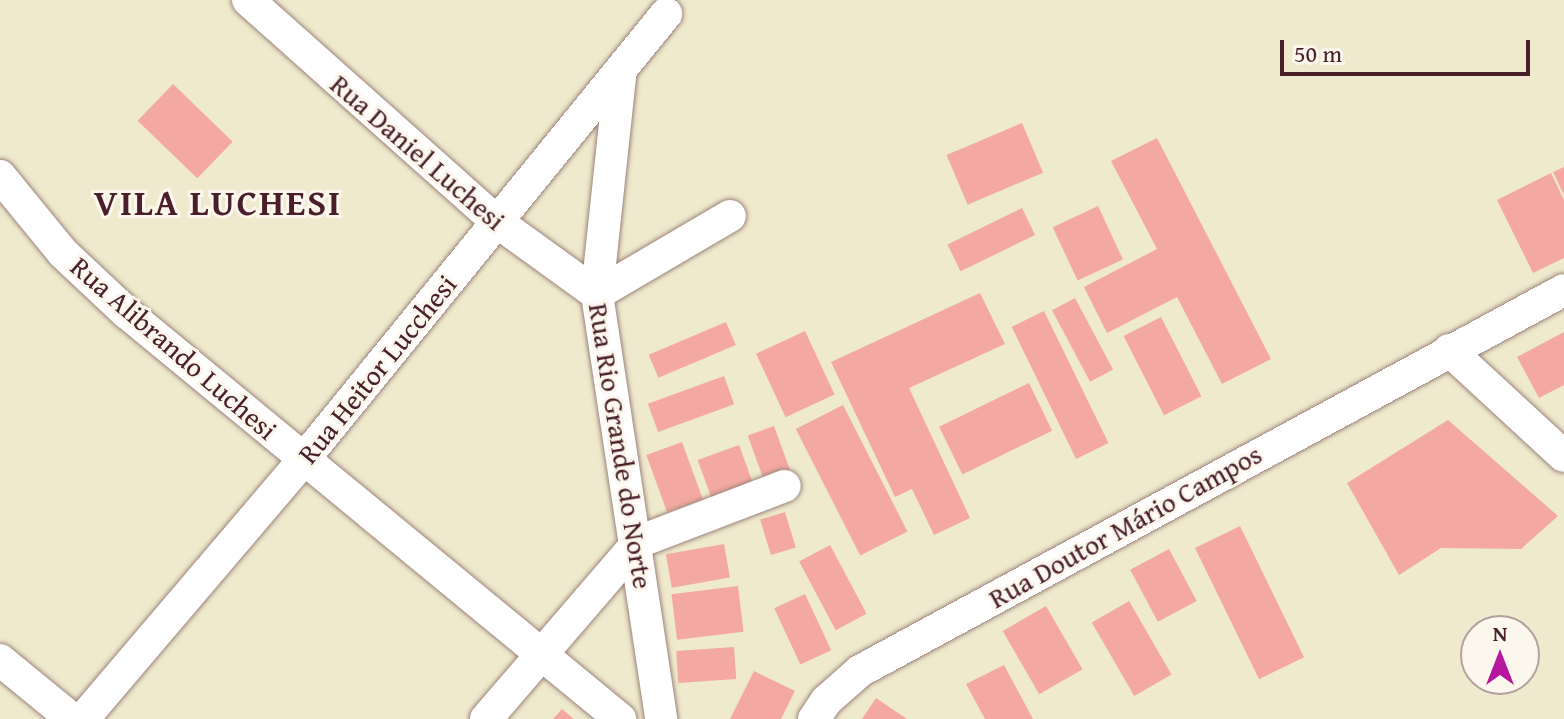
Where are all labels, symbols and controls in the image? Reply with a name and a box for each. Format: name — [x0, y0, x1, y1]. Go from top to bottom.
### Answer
scale bar — [1284, 24, 1534, 74]
text: 50 m — [1294, 36, 1342, 71]
street label: Rua Daniel Luchesi — [324, 67, 512, 237]
district label: VILA LUCHESI — [94, 180, 342, 224]
street label: Rua Alibrando Luchesi — [64, 249, 284, 447]
street label: Rua Heitor Lucchesi — [291, 268, 463, 470]
street label: Rua Rio Grande do Norte — [582, 301, 660, 591]
street label: Rua Doutor Mário Campos — [983, 437, 1267, 615]
north arrow — [1460, 615, 1540, 695]
text: N — [1493, 617, 1507, 649]

